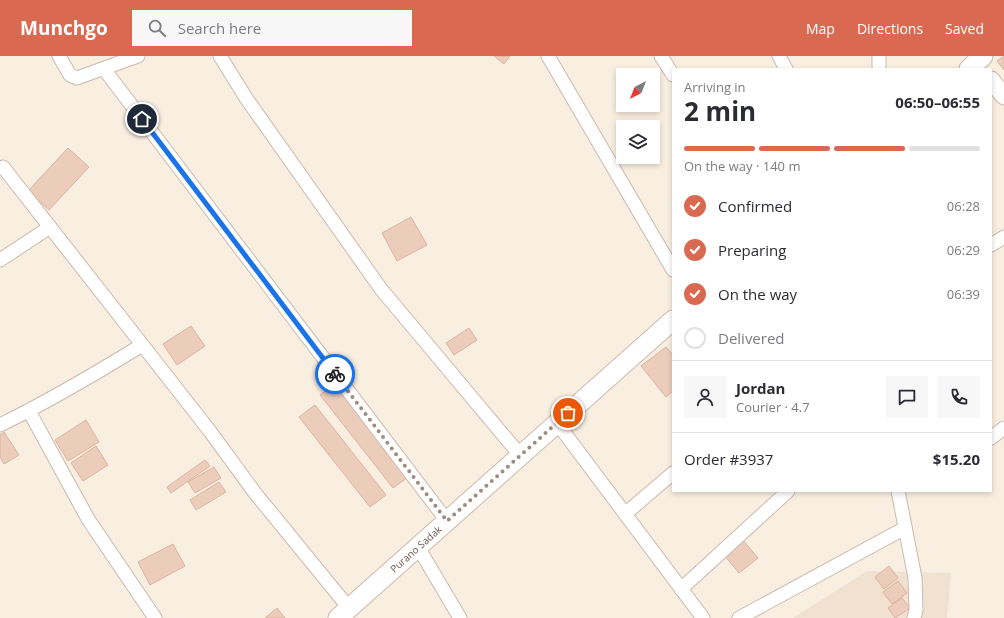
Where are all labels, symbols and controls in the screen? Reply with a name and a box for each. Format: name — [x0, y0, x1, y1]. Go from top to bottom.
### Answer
search box — [132, 10, 412, 46]
text: Munchgo — [20, 15, 108, 41]
icon: search — [146, 17, 168, 39]
text: Search here — [178, 18, 261, 38]
text: Map — [806, 19, 835, 38]
text: Directions — [857, 19, 923, 38]
text: Saved — [945, 19, 984, 38]
north arrow — [616, 68, 660, 112]
map controls — [616, 68, 660, 164]
text: Arriving in — [684, 78, 746, 96]
text: 06:50–06:55 — [895, 92, 980, 112]
text: 2 min — [684, 93, 756, 129]
pin — [125, 102, 159, 136]
icon: home — [131, 108, 153, 130]
button: layers — [616, 120, 660, 164]
text: On the way · 140 m — [684, 157, 800, 175]
icon: check — [684, 195, 706, 217]
text: Confirmed — [718, 196, 792, 216]
text: 06:28 — [947, 197, 980, 215]
icon: check — [684, 239, 706, 261]
text: Preparing — [718, 240, 786, 260]
text: 06:29 — [947, 241, 980, 259]
icon: check — [684, 283, 706, 305]
text: On the way — [718, 284, 797, 304]
text: 06:39 — [947, 285, 980, 303]
text: Delivered — [718, 328, 785, 348]
courier — [315, 354, 355, 394]
icon: bike — [324, 363, 346, 385]
button: person — [684, 376, 726, 418]
button: chat — [886, 376, 928, 418]
button: phone — [938, 376, 980, 418]
text: Jordan — [736, 378, 785, 398]
pin — [551, 396, 585, 430]
text: Courier · 4.7 — [736, 398, 810, 416]
icon: bag — [557, 402, 579, 424]
text: Order #3937 — [684, 449, 773, 469]
text: $15.20 — [933, 449, 980, 469]
street label: Purano Sadak — [387, 522, 445, 576]

